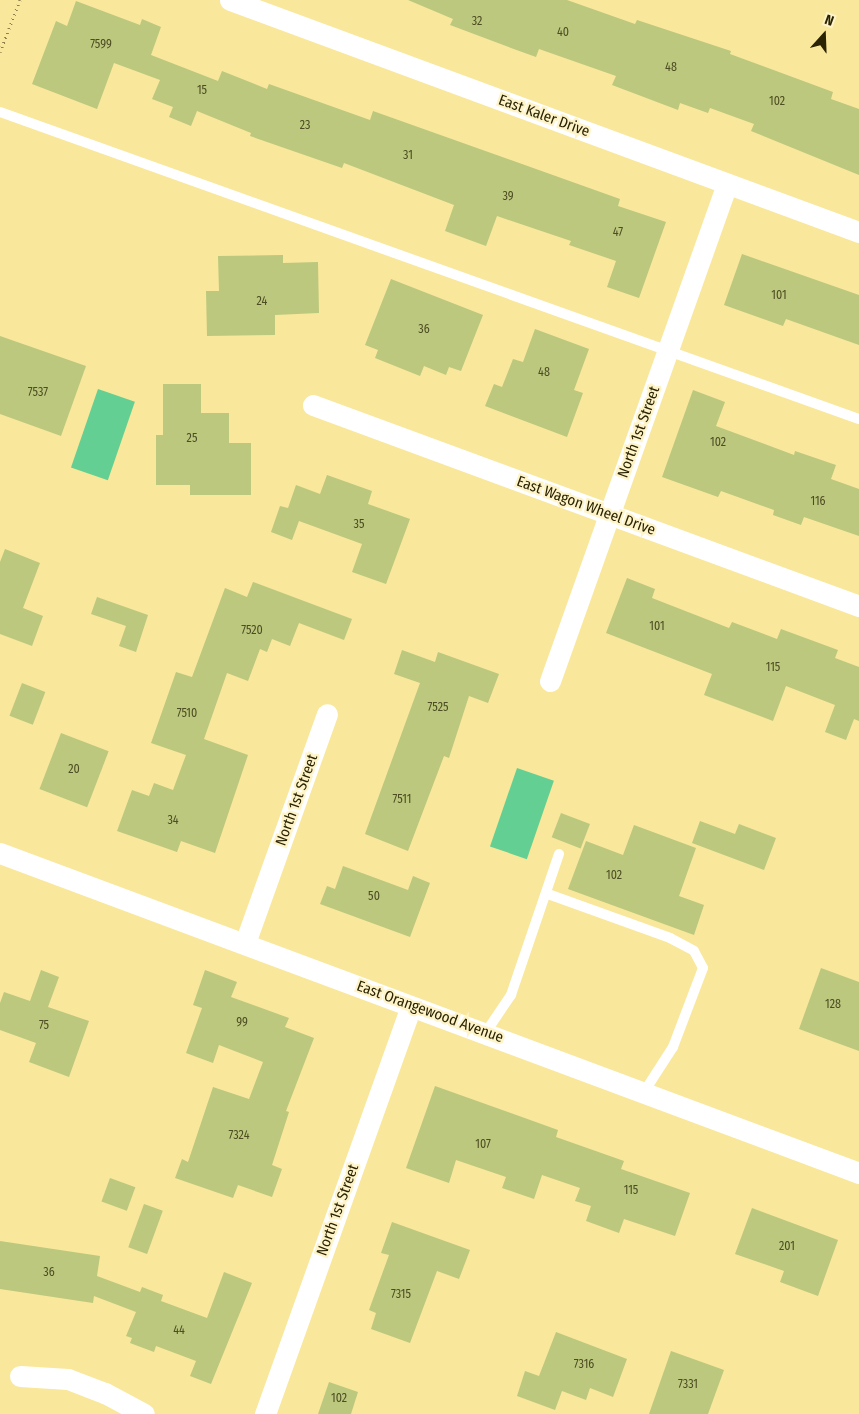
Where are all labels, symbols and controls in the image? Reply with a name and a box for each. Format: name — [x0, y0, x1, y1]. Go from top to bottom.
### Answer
north arrow — [799, 10, 849, 60]
text: N — [822, 11, 836, 30]
house number: 32 — [472, 15, 482, 29]
house number: 40 — [557, 26, 569, 40]
house number: 7599 — [90, 38, 112, 52]
house number: 48 — [665, 61, 677, 75]
house number: 15 — [197, 84, 207, 98]
street label: East Kaler Drive — [496, 91, 592, 141]
house number: 102 — [769, 95, 785, 109]
house number: 23 — [300, 119, 310, 133]
house number: 31 — [403, 149, 413, 163]
house number: 39 — [502, 190, 514, 204]
house number: 47 — [613, 226, 623, 240]
house number: 101 — [771, 289, 787, 303]
house number: 24 — [257, 295, 267, 309]
house number: 36 — [418, 323, 430, 337]
house number: 48 — [538, 366, 550, 380]
street label: North 1st Street — [614, 384, 664, 480]
house number: 7537 — [28, 386, 48, 400]
house number: 25 — [187, 432, 197, 446]
house number: 102 — [710, 436, 726, 450]
street label: East Wagon Wheel Drive — [514, 473, 658, 539]
house number: 116 — [810, 495, 826, 509]
house number: 35 — [354, 518, 364, 532]
house number: 101 — [649, 620, 665, 634]
house number: 7520 — [241, 624, 263, 638]
house number: 115 — [766, 661, 780, 675]
house number: 7525 — [428, 701, 448, 715]
house number: 7510 — [177, 707, 197, 721]
street label: North 1st Street — [272, 752, 322, 848]
house number: 20 — [68, 763, 80, 777]
house number: 7511 — [393, 793, 411, 807]
house number: 34 — [167, 814, 179, 828]
house number: 102 — [606, 869, 622, 883]
house number: 50 — [368, 890, 380, 904]
street label: East Orangewood Avenue — [354, 977, 506, 1047]
house number: 128 — [825, 998, 841, 1012]
house number: 99 — [236, 1016, 248, 1030]
house number: 75 — [39, 1019, 49, 1033]
house number: 7324 — [229, 1129, 249, 1143]
house number: 107 — [475, 1138, 491, 1152]
street label: North 1st Street — [313, 1162, 363, 1258]
house number: 115 — [624, 1184, 638, 1198]
house number: 201 — [779, 1240, 795, 1254]
house number: 36 — [43, 1266, 55, 1280]
house number: 7315 — [391, 1288, 411, 1302]
house number: 44 — [173, 1324, 185, 1338]
house number: 7316 — [574, 1358, 594, 1372]
house number: 7331 — [678, 1378, 698, 1392]
house number: 102 — [331, 1392, 347, 1406]

